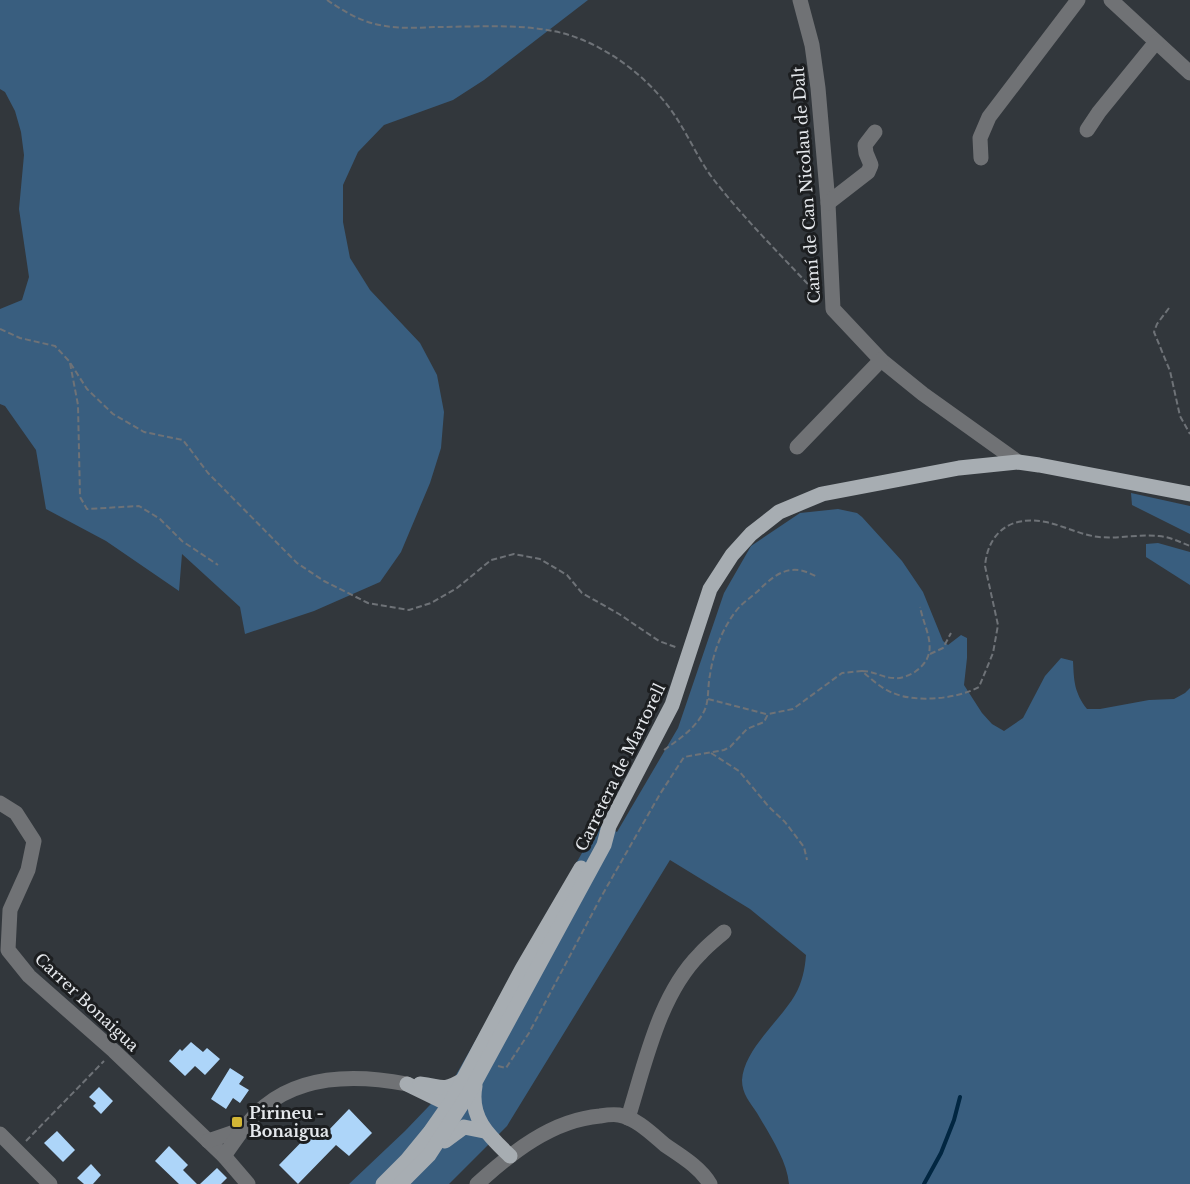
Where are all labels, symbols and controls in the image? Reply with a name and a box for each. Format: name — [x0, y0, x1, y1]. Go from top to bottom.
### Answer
street label: Camí de Can Nicolau de Dalt — [788, 66, 824, 304]
street label: Carretera de Martorell — [571, 680, 669, 854]
street label: Carrer Bonaigua — [31, 949, 143, 1055]
place label: Pirineu - Bonaigua — [249, 1103, 329, 1141]
marker: Pirineu - Bonaigua — [230, 1115, 244, 1129]

